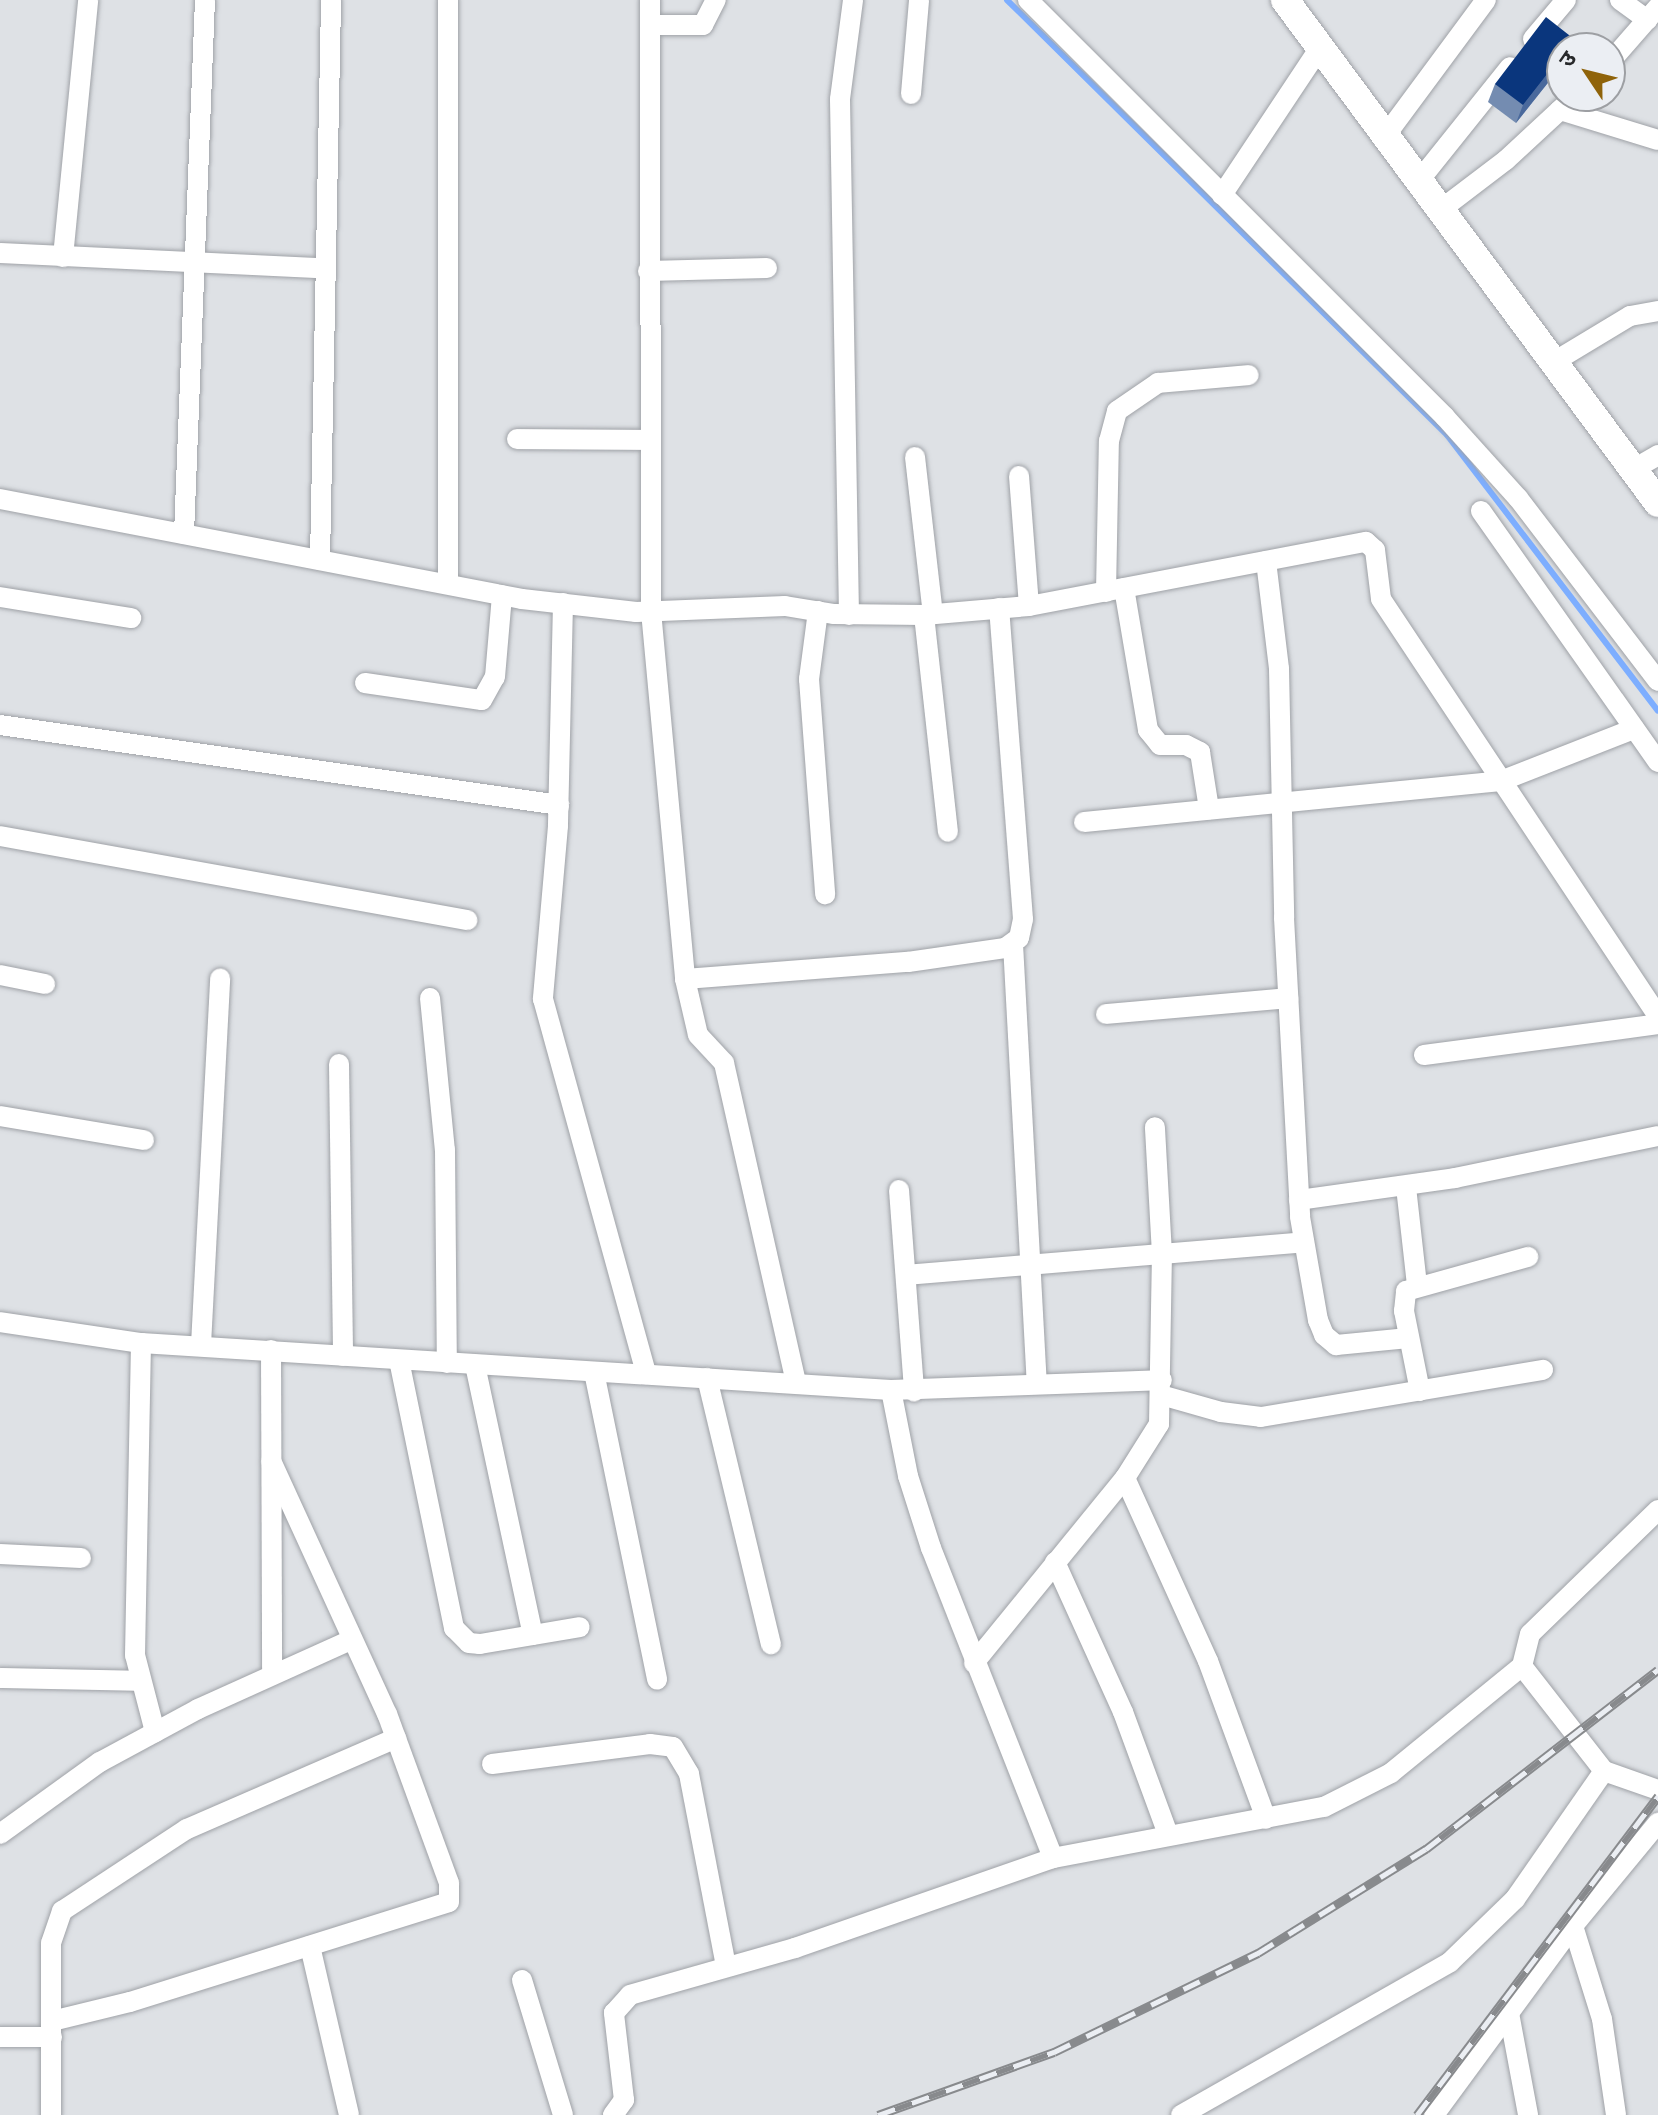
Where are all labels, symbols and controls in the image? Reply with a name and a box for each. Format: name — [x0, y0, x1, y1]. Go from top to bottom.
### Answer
north arrow — [1546, 32, 1626, 112]
text: उ — [1554, 47, 1582, 72]

